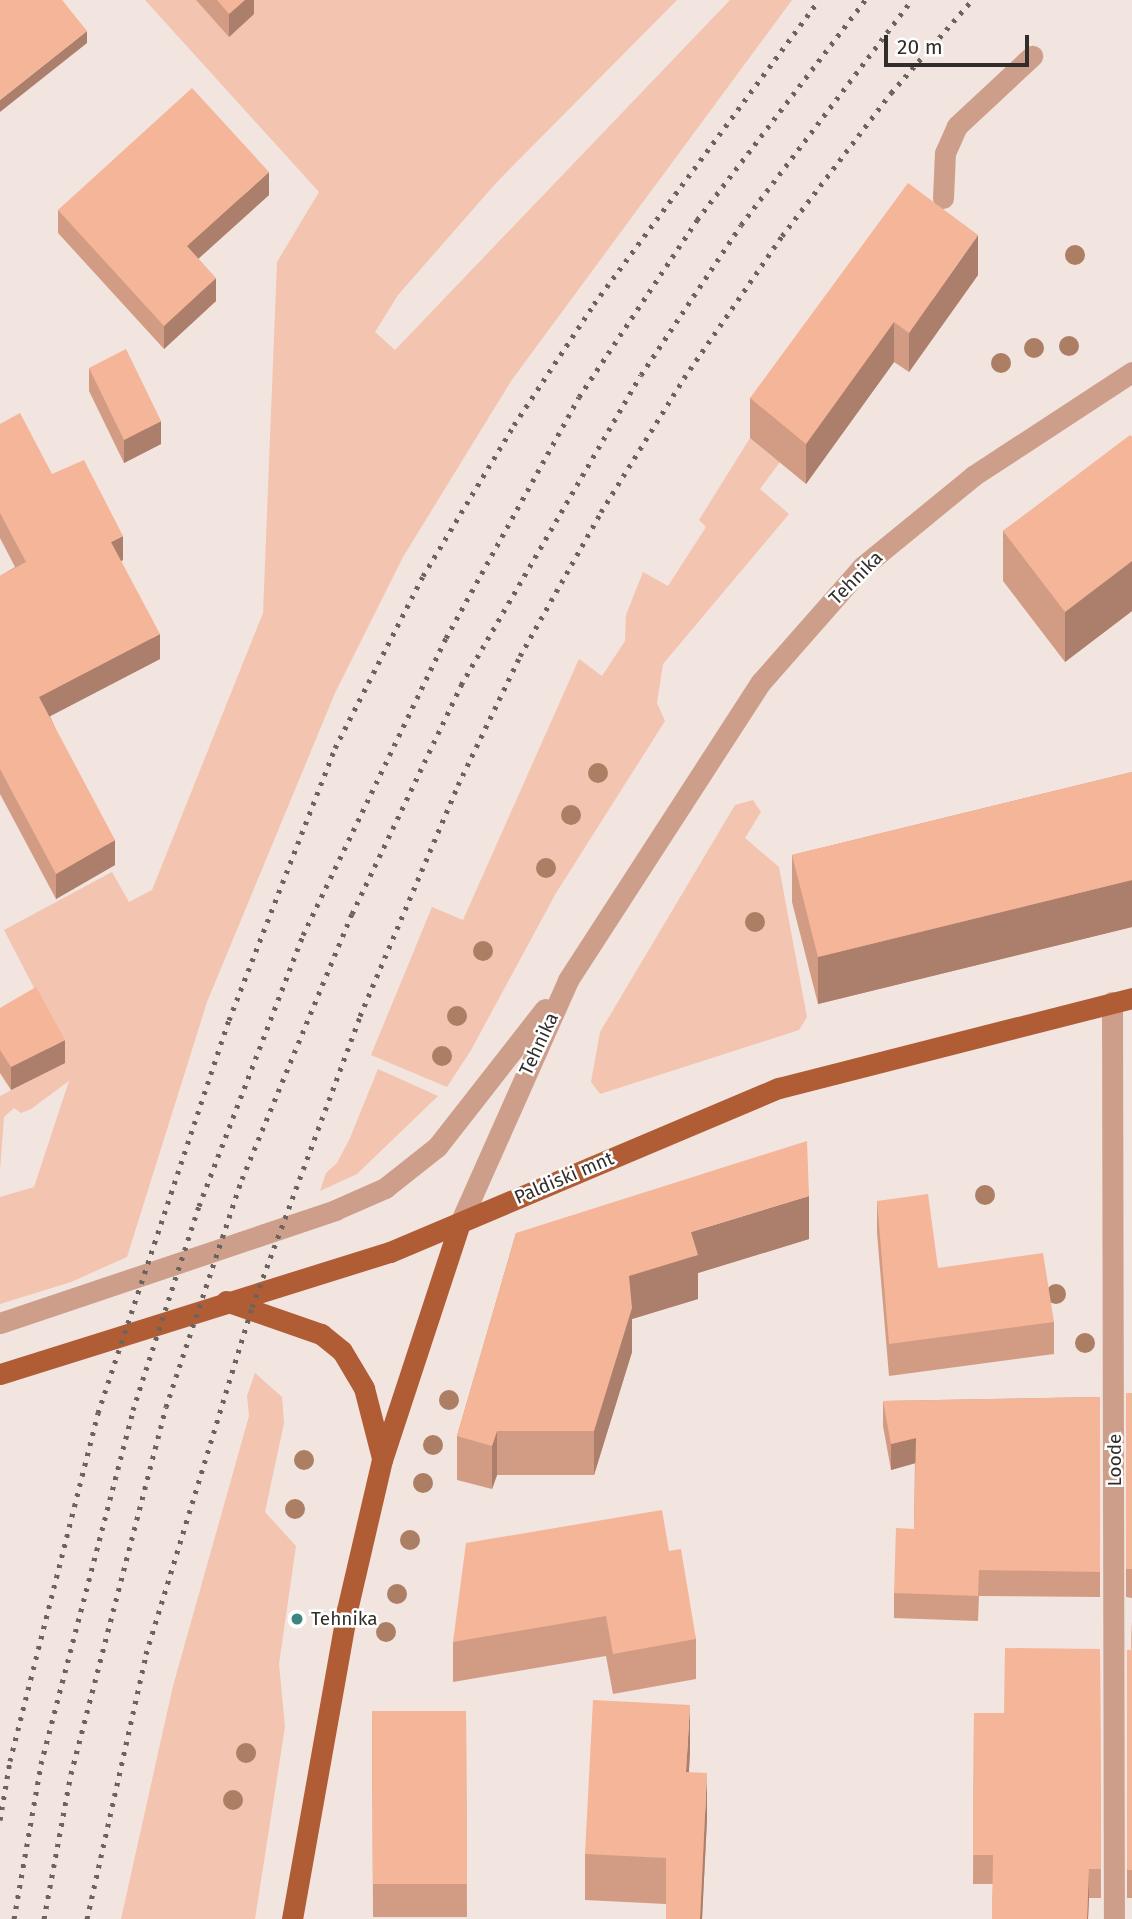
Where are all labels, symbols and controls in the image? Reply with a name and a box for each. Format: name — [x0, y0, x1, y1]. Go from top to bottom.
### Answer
scale bar — [887, 21, 1032, 65]
text: 20 m — [897, 34, 943, 60]
street label: Tehnika — [824, 546, 888, 610]
street label: Tehnika — [515, 1009, 563, 1079]
street label: Paldiski mnt — [511, 1147, 617, 1209]
street label: Loode — [1104, 1434, 1126, 1486]
place label: Tehnika — [311, 1608, 378, 1630]
marker: Tehnika — [289, 1611, 305, 1627]

